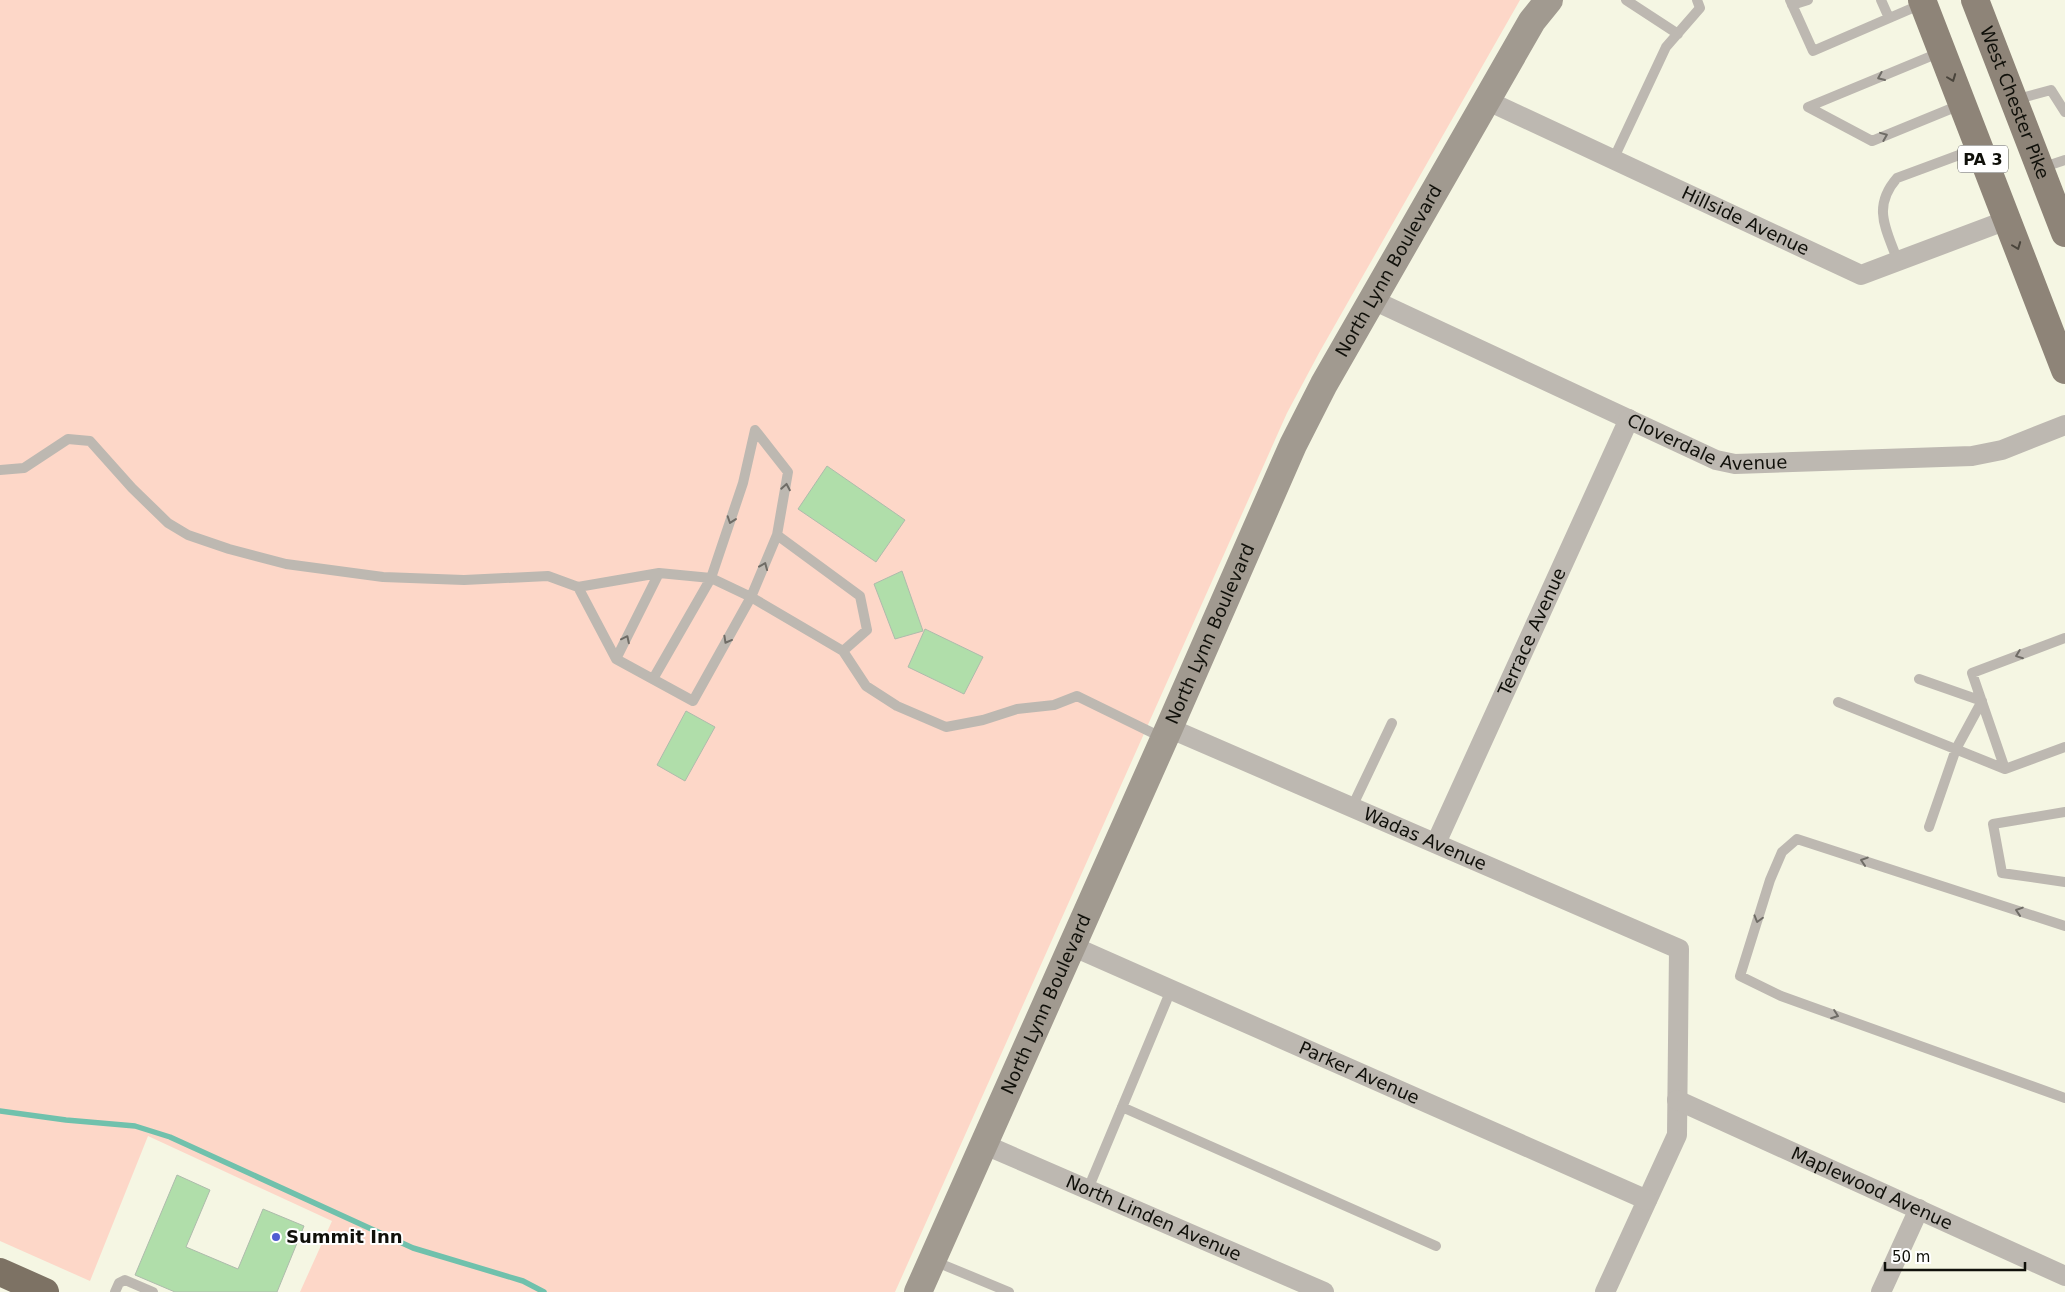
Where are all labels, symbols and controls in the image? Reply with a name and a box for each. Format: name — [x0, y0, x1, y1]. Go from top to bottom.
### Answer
street label: West Chester Pike — [1976, 23, 2054, 182]
one-way arrow — [1877, 71, 1886, 82]
one-way arrow — [1946, 73, 1956, 82]
one-way arrow — [1879, 132, 1887, 142]
road number: PA 3 — [1958, 146, 2008, 172]
street label: North Lynn Boulevard — [1331, 181, 1446, 360]
street label: Hillside Avenue — [1679, 182, 1813, 259]
one-way arrow — [2011, 241, 2021, 250]
street label: Cloverdale Avenue — [1624, 409, 1788, 474]
one-way arrow — [780, 482, 790, 491]
one-way arrow — [727, 515, 737, 524]
street label: North Lynn Boulevard — [1161, 540, 1258, 727]
one-way arrow — [758, 562, 769, 571]
street label: Terrace Avenue — [1493, 564, 1570, 700]
one-way arrow — [723, 634, 733, 643]
one-way arrow — [620, 635, 630, 644]
one-way arrow — [2016, 649, 2024, 659]
street label: Wadas Avenue — [1360, 803, 1490, 874]
one-way arrow — [1861, 856, 1869, 866]
one-way arrow — [2015, 907, 2023, 917]
street label: North Lynn Boulevard — [996, 911, 1095, 1097]
one-way arrow — [1753, 915, 1763, 923]
one-way arrow — [1831, 1010, 1839, 1020]
street label: Parker Avenue — [1296, 1037, 1423, 1108]
street label: Maplewood Avenue — [1788, 1142, 1956, 1234]
street label: North Linden Avenue — [1063, 1170, 1245, 1265]
place label: Summit Inn — [286, 1226, 403, 1247]
marker: Summit Inn — [270, 1231, 282, 1243]
scale bar — [1885, 1240, 2025, 1272]
text: 50 m — [1892, 1248, 1930, 1266]

